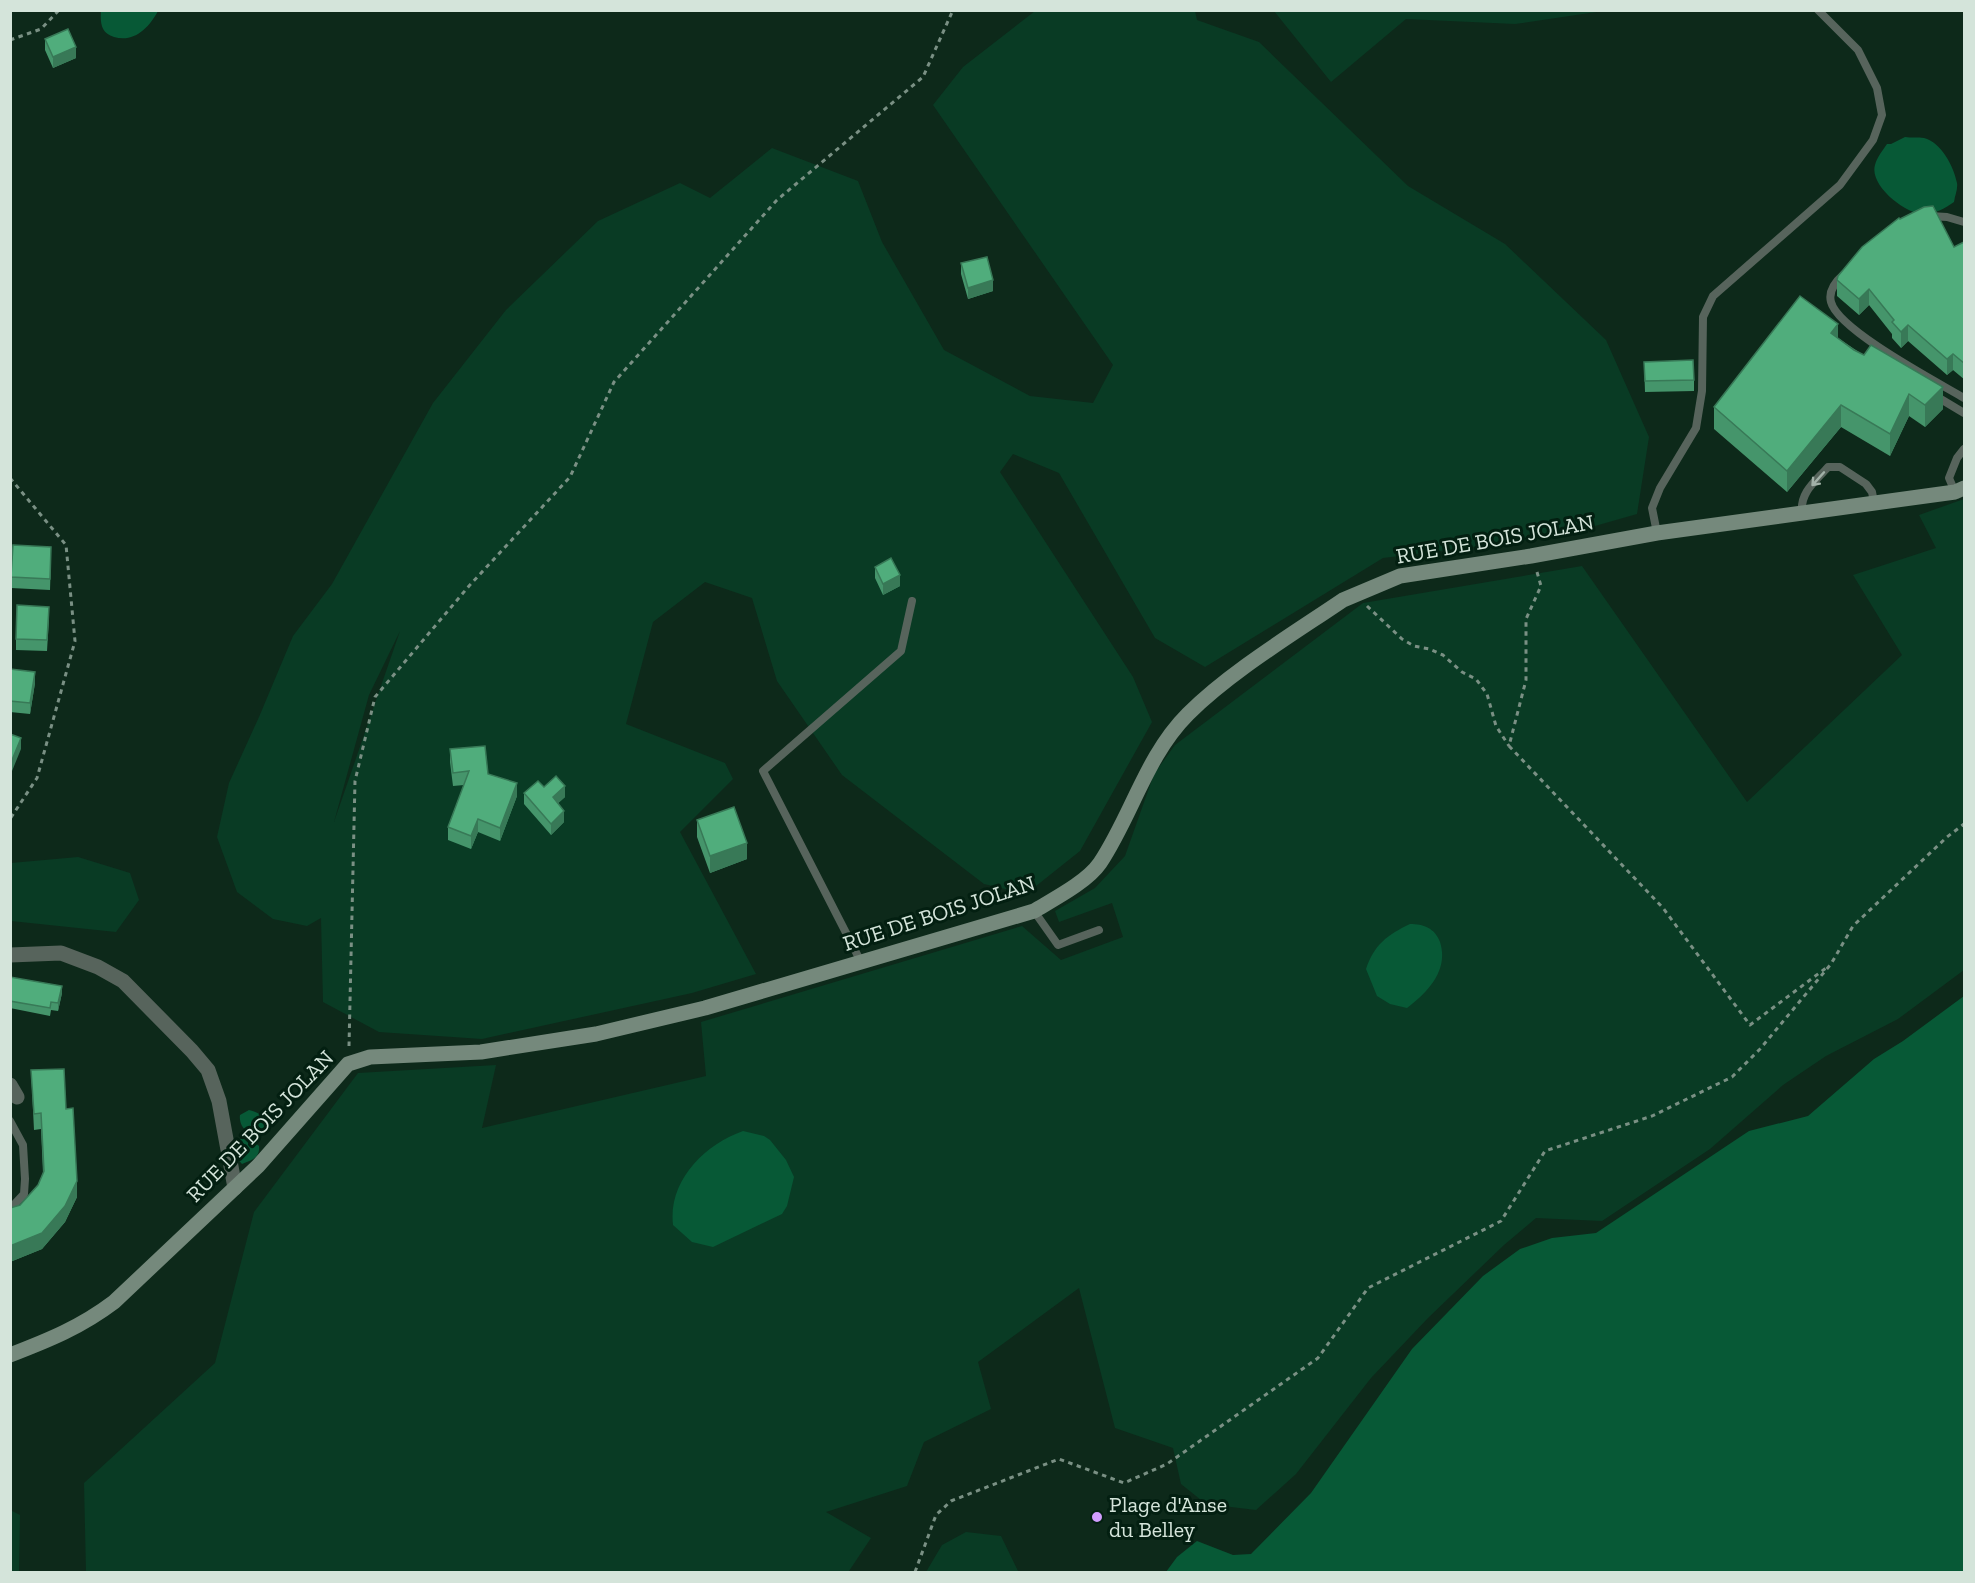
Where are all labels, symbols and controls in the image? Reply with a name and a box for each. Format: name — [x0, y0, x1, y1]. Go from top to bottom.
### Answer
one-way arrow — [1811, 471, 1825, 486]
street label: RUE DE BOIS JOLAN — [1394, 508, 1596, 570]
street label: RUE DE BOIS JOLAN — [839, 869, 1039, 957]
street label: RUE DE BOIS JOLAN — [181, 1044, 339, 1208]
place label: Plage d'Anse du Belley — [1109, 1491, 1227, 1543]
marker: Plage d'Anse du Belley — [1090, 1510, 1104, 1524]

